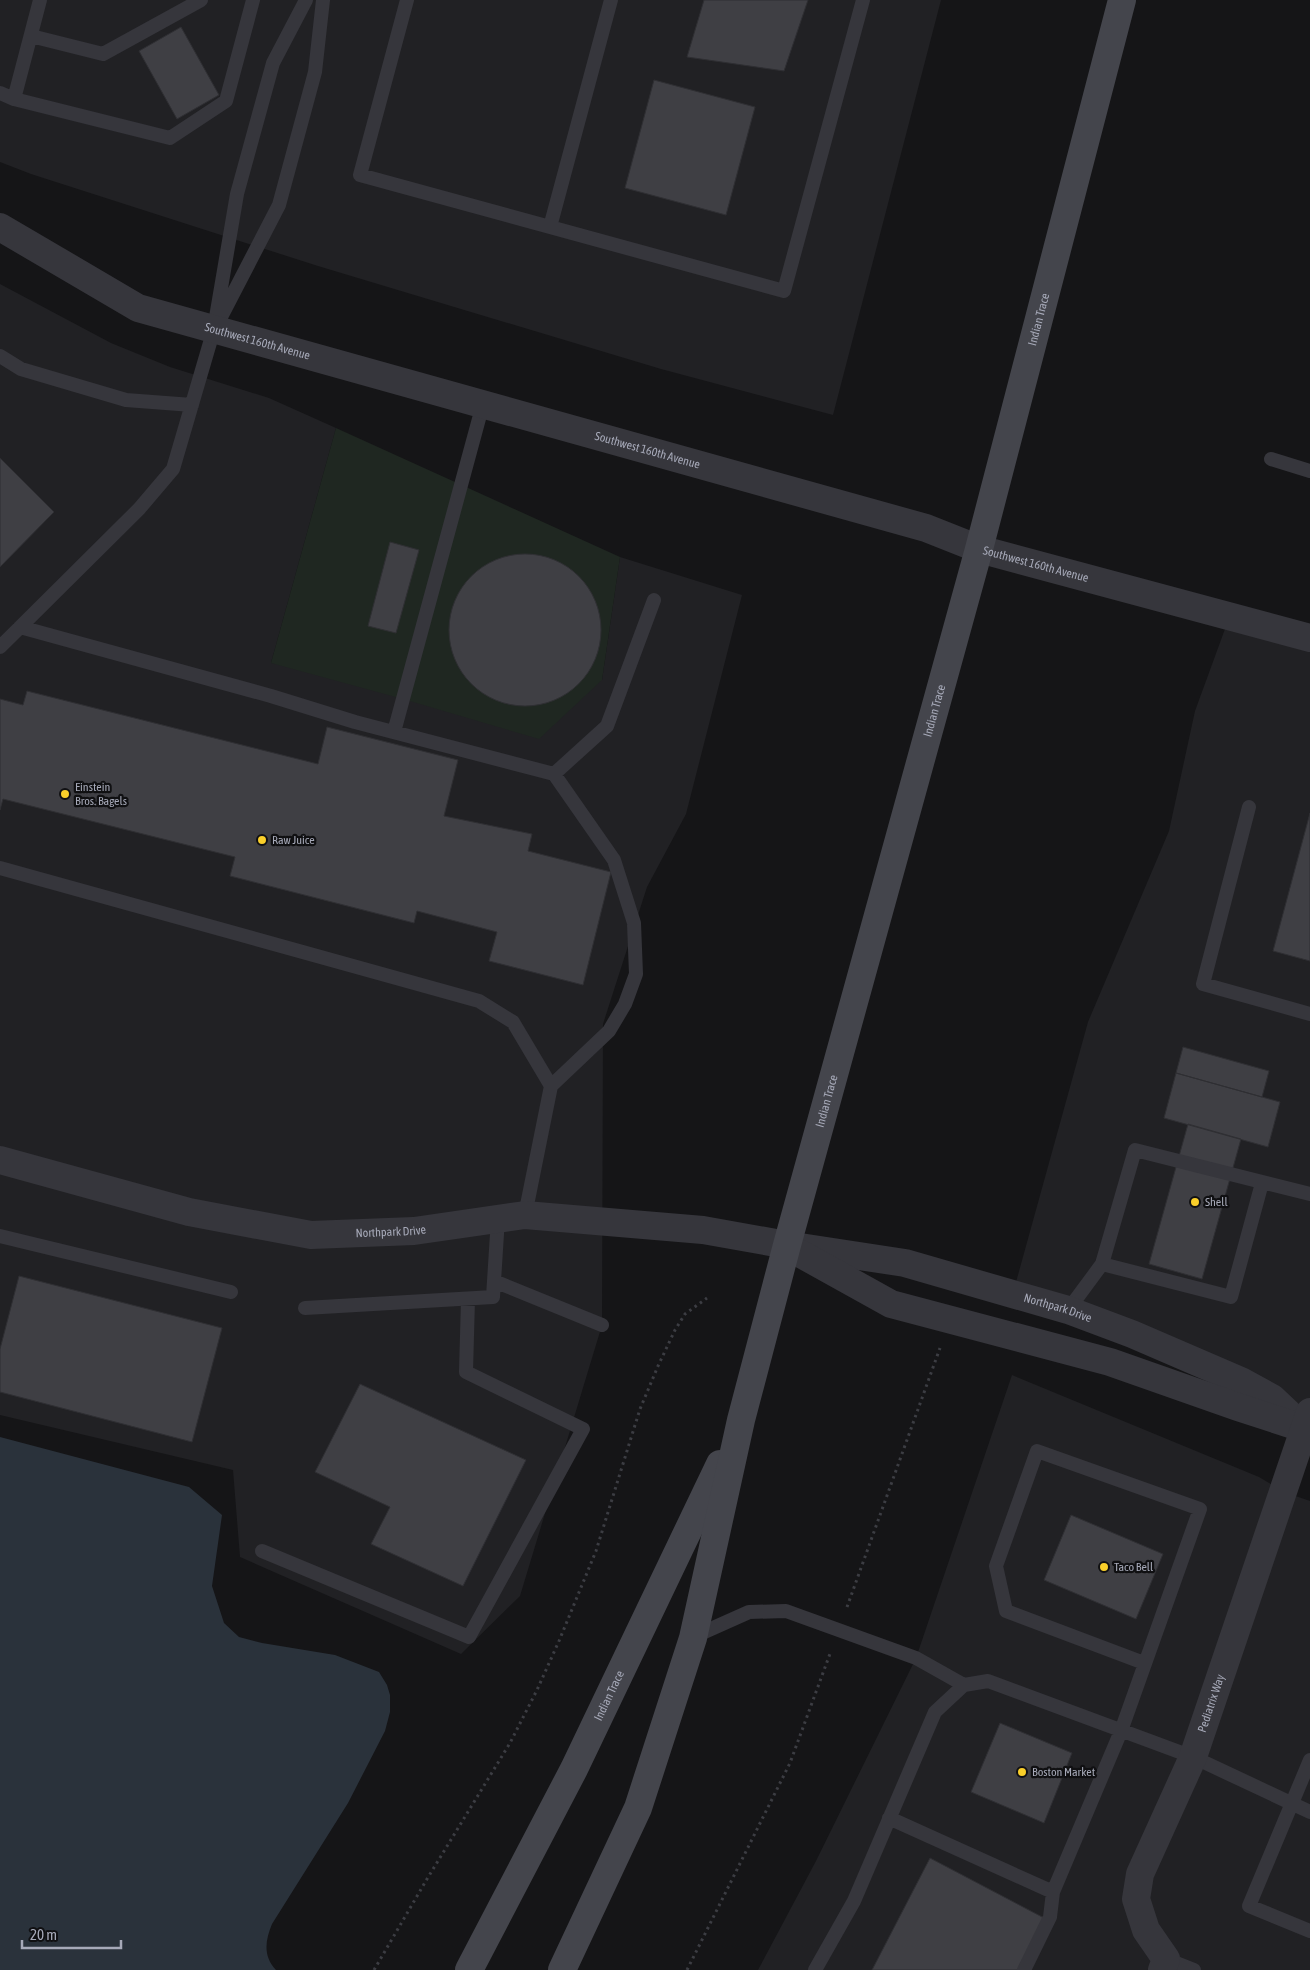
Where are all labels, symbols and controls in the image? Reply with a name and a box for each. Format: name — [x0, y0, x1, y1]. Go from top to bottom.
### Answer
street label: Indian Trace — [1025, 292, 1052, 347]
street label: Southwest 160th Avenue — [203, 320, 312, 363]
street label: Southwest 160th Avenue — [593, 429, 702, 472]
street label: Southwest 160th Avenue — [981, 543, 1090, 585]
street label: Indian Trace — [920, 683, 948, 739]
place label: Einstein Bros. Bagels — [75, 780, 127, 808]
marker: Einstein Bros. Bagels — [59, 788, 71, 800]
place label: Raw Juice — [272, 833, 315, 847]
marker: Raw Juice — [256, 834, 268, 846]
street label: Indian Trace — [813, 1073, 841, 1129]
place label: Shell — [1205, 1195, 1228, 1209]
marker: Shell — [1189, 1196, 1201, 1208]
street label: Northpark Drive — [355, 1222, 427, 1240]
street label: Northpark Drive — [1022, 1291, 1094, 1325]
place label: Taco Bell — [1114, 1560, 1154, 1574]
marker: Taco Bell — [1098, 1561, 1110, 1573]
street label: Indian Trace — [591, 1668, 627, 1723]
street label: Pediatrix Way — [1195, 1672, 1228, 1734]
place label: Boston Market — [1032, 1765, 1096, 1779]
marker: Boston Market — [1016, 1766, 1028, 1778]
scale bar — [22, 1918, 121, 1950]
text: 20 m — [30, 1926, 57, 1943]

